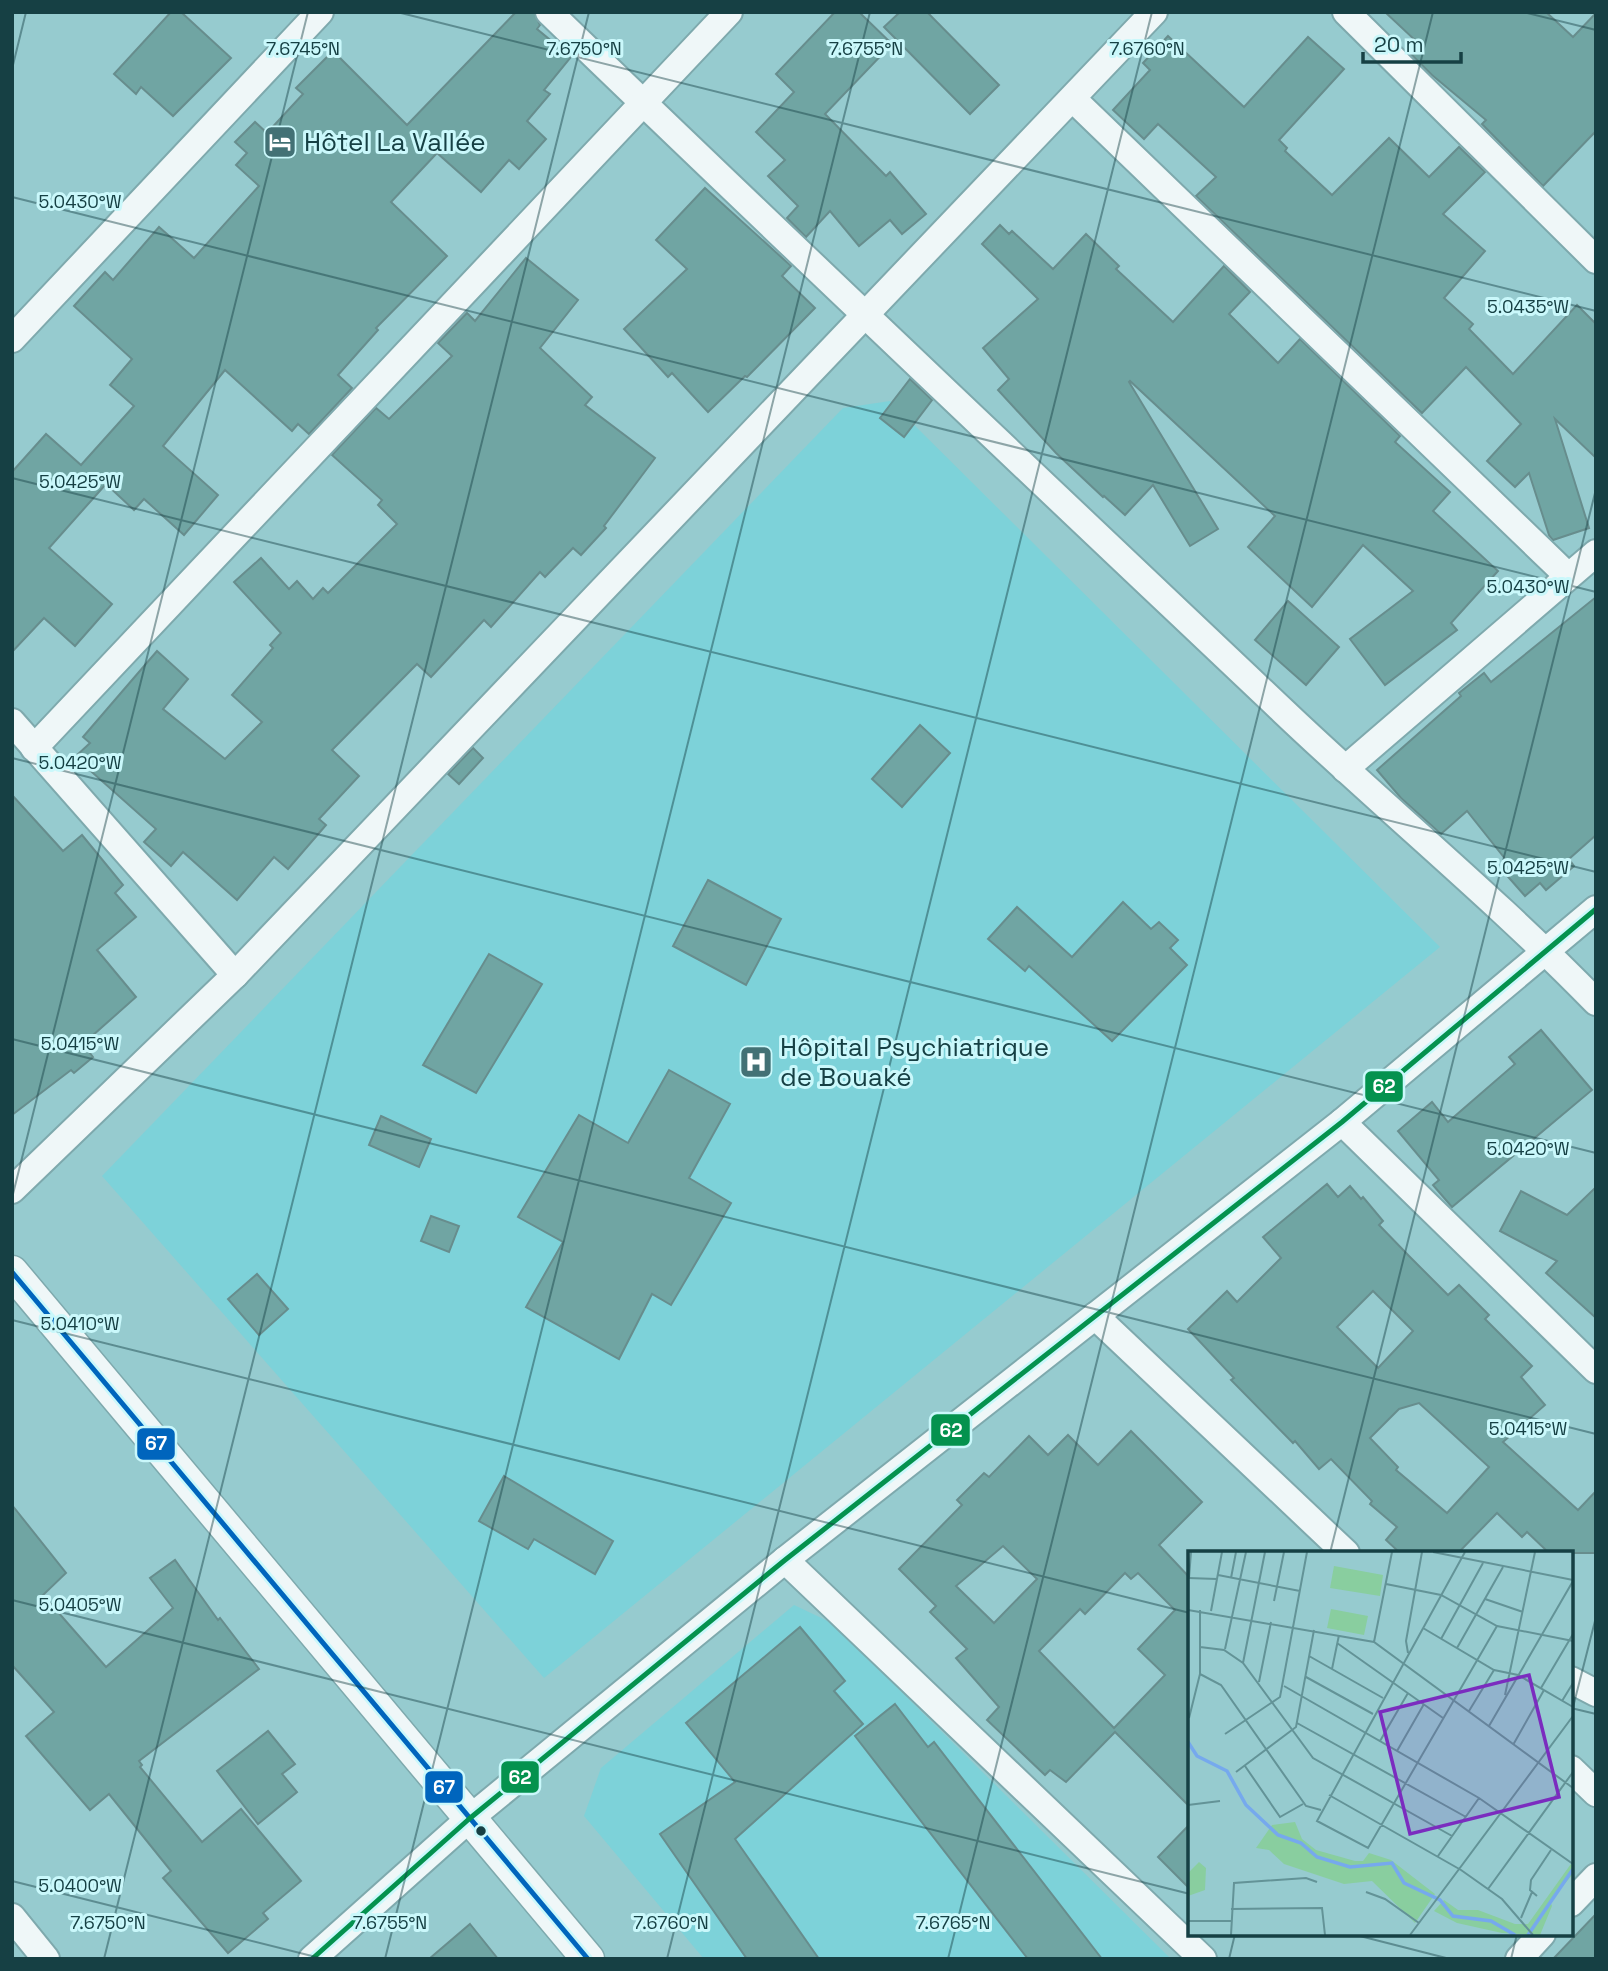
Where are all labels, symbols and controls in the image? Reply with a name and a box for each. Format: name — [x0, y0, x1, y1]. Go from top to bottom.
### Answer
scale bar — [1363, 21, 1461, 65]
text: 20 m — [1374, 31, 1424, 58]
text: 7.6745°N — [266, 37, 340, 60]
text: 7.6750°N — [546, 37, 622, 60]
text: 7.6755°N — [829, 37, 903, 60]
text: 7.6760°N — [1109, 37, 1185, 60]
hotel icon: Hôtel La Vallée — [261, 123, 299, 161]
place label: Hôtel La Vallée — [304, 125, 486, 159]
text: 5.0430°W — [39, 190, 122, 213]
text: 5.0435°W — [1487, 295, 1569, 318]
text: 5.0425°W — [39, 470, 121, 493]
text: 5.0430°W — [1487, 575, 1570, 598]
text: 5.0420°W — [39, 751, 122, 774]
text: 5.0425°W — [1487, 856, 1569, 879]
place label: Hôpital Psychiatrique de Bouaké — [780, 1030, 1049, 1094]
text: 5.0415°W — [41, 1032, 119, 1055]
hospital icon: Hôpital Psychiatrique de Bouaké — [737, 1043, 775, 1081]
line badge: 62 — [1364, 1070, 1404, 1103]
text: 62 — [1373, 1074, 1395, 1099]
text: 5.0420°W — [1487, 1137, 1570, 1160]
text: 5.0410°W — [40, 1312, 120, 1335]
line badge: 62 — [930, 1413, 971, 1447]
text: 5.0415°W — [1489, 1417, 1567, 1440]
text: 62 — [940, 1418, 962, 1443]
line badge: 67 — [136, 1427, 176, 1461]
text: 67 — [145, 1431, 167, 1456]
inset map — [1188, 1551, 1573, 1936]
text: 5.0405°W — [39, 1593, 122, 1616]
line badge: 62 — [500, 1760, 540, 1794]
text: 62 — [509, 1765, 531, 1790]
line badge: 67 — [424, 1770, 464, 1804]
text: 67 — [433, 1775, 455, 1800]
unlabelled marker — [474, 1824, 488, 1838]
text: 5.0400°W — [38, 1874, 122, 1897]
text: 7.6750°N — [70, 1911, 146, 1934]
text: 7.6755°N — [353, 1911, 427, 1934]
text: 7.6760°N — [633, 1911, 709, 1934]
text: 7.6765°N — [916, 1911, 990, 1934]

